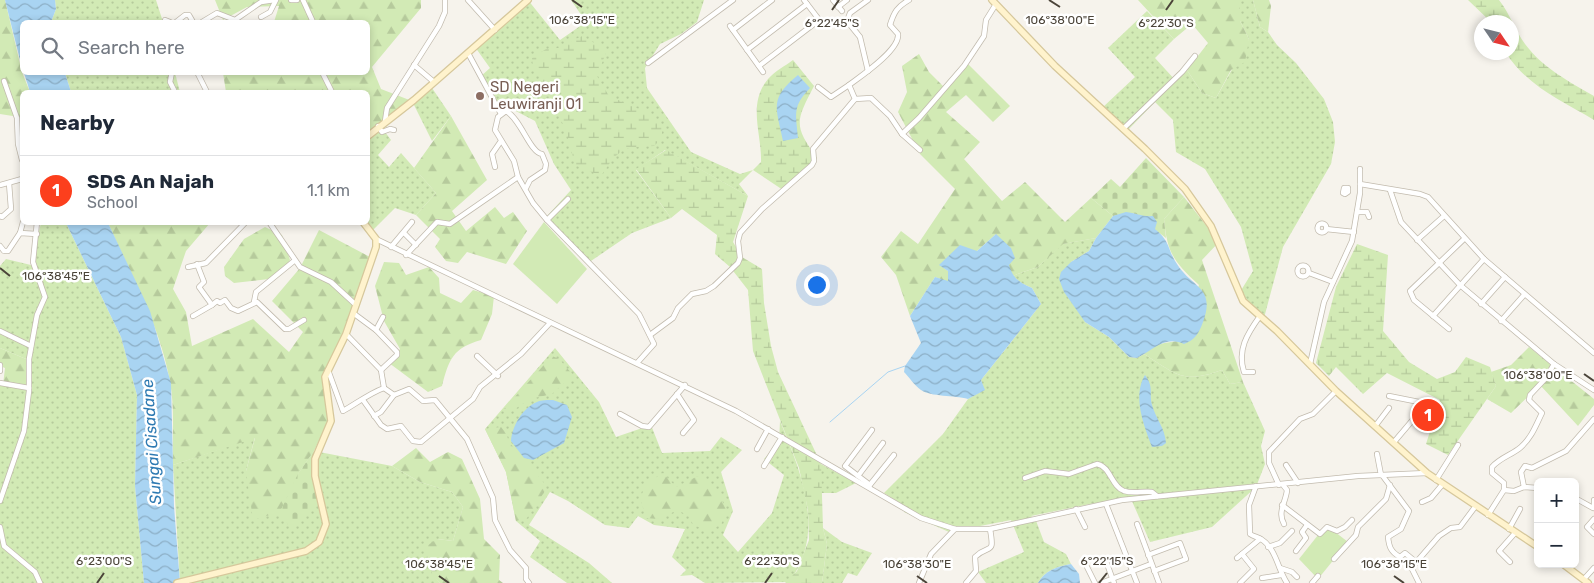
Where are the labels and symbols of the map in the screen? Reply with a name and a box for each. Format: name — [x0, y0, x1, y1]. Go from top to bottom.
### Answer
text: 106°38'15"E — [549, 13, 615, 27]
text: 106°38'00"E — [1025, 13, 1095, 27]
north arrow — [1474, 15, 1519, 60]
text: 6°22'45"S — [805, 16, 859, 30]
text: 6°22'30"S — [1138, 16, 1194, 30]
place label: SD Negeri Leuwiranji 01 — [490, 78, 581, 113]
marker: SD Negeri Leuwiranji 01 — [474, 90, 486, 102]
text: 106°38'45"E — [22, 269, 90, 283]
your location — [804, 272, 830, 298]
text: 106°38'00"E — [1503, 368, 1573, 382]
water label: Sungai Cisadane — [138, 379, 165, 505]
pin: 1 — [1412, 396, 1444, 434]
text: 6°23'00"S — [76, 554, 132, 568]
text: 6°22'30"S — [744, 554, 800, 568]
text: 6°22'15"S — [1081, 554, 1133, 568]
text: 106°38'45"E — [405, 557, 473, 571]
text: 106°38'30"E — [883, 557, 951, 571]
text: 106°38'15"E — [1361, 557, 1427, 571]

